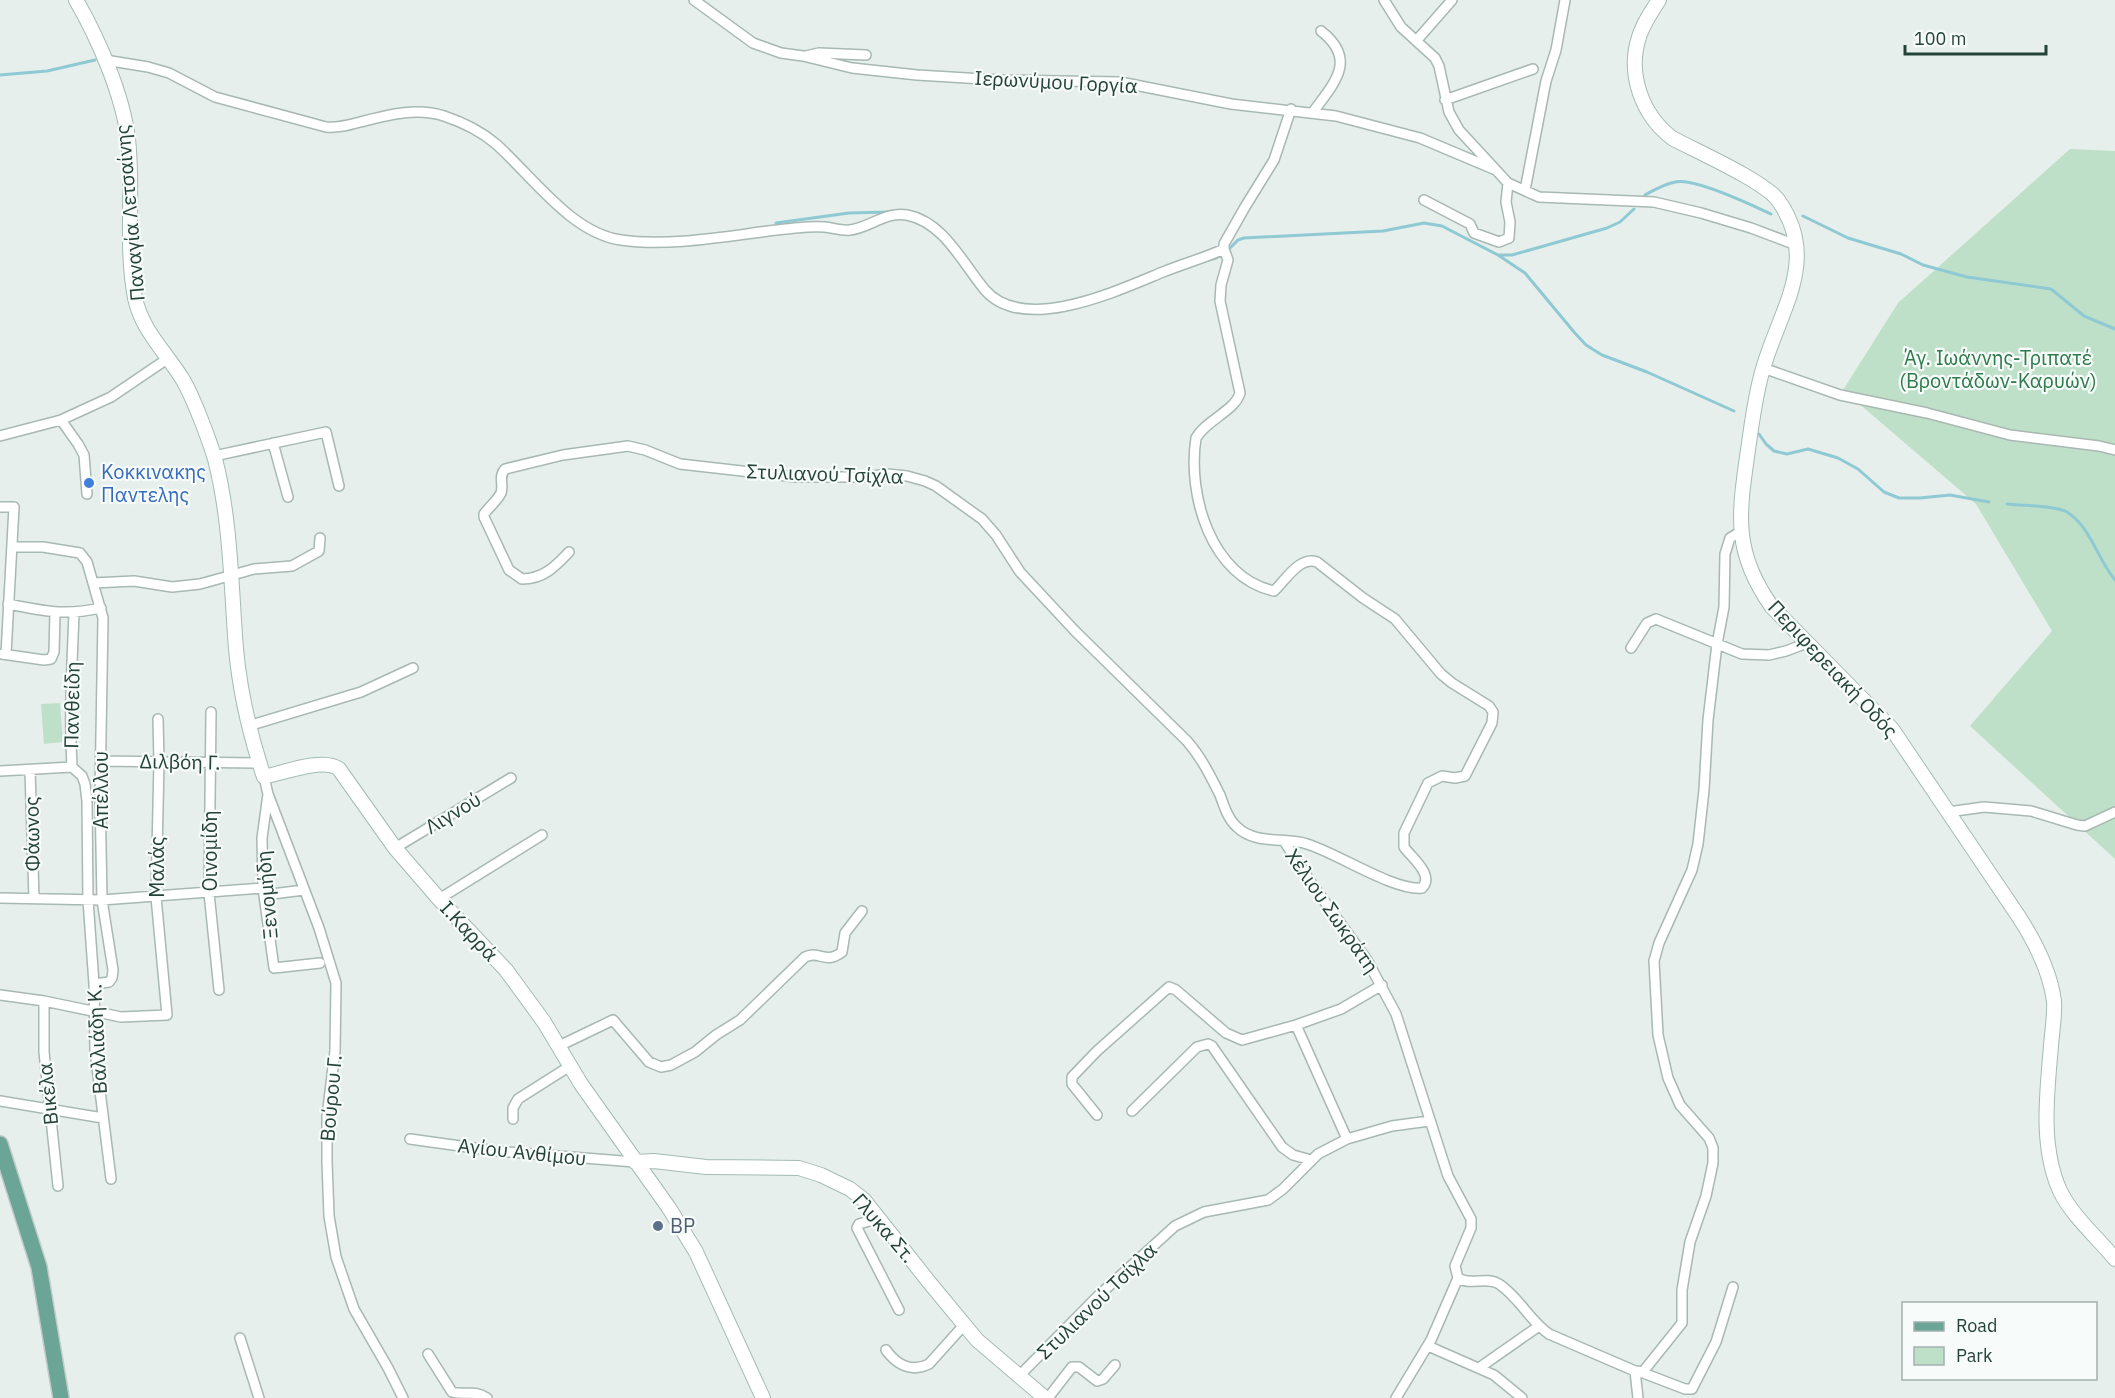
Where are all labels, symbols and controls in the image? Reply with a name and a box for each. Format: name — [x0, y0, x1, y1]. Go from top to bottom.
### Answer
scale bar — [1905, 18, 2046, 56]
text: 100 m — [1914, 27, 1966, 50]
street label: Ιερωνύμου Γοργία — [974, 64, 1138, 99]
street label: Παναγία Λετσαίνης — [108, 124, 151, 302]
park label: Άγ. Ιωάννης-Τριπατέ (Βροντάδων-Καρυών) — [1899, 344, 2097, 394]
street label: Στυλιανού Τσίχλα — [746, 457, 904, 490]
place label: Κοκκινακης Παντελης — [101, 458, 206, 508]
marker: Κοκκινακης Παντελης — [82, 476, 96, 490]
street label: Περιφερειακή Οδός — [1762, 594, 1904, 743]
street label: Πανθείδη — [57, 661, 86, 749]
street label: Διλβόη Γ. — [139, 747, 221, 776]
street label: Απέλλου — [87, 751, 114, 829]
street label: Λιγνού — [420, 785, 486, 840]
street label: Φάωνος — [17, 796, 46, 872]
street label: Οινομίδη — [196, 810, 223, 892]
street label: Μαλάς — [143, 836, 170, 898]
street label: Χέλιου Σωκράτη — [1279, 843, 1385, 978]
street label: Ξενομήδη — [249, 850, 284, 940]
street label: Ι.Καρρά — [434, 895, 504, 967]
street label: Βαλλιάδη Κ. — [80, 983, 113, 1095]
street label: Βούρου Γ. — [313, 1053, 348, 1142]
street label: Βικέλα — [31, 1061, 64, 1127]
street label: Αγίου Ανθίμου — [456, 1131, 588, 1172]
street label: Γλυκα Στ. — [847, 1187, 922, 1268]
place label: BP — [670, 1212, 695, 1239]
marker: BP — [651, 1219, 665, 1233]
street label: Στυλιανού Τσίχλα — [1031, 1236, 1163, 1365]
legend — [1902, 1302, 2097, 1380]
text: Road — [1956, 1314, 1997, 1337]
text: Park — [1956, 1344, 1993, 1367]

